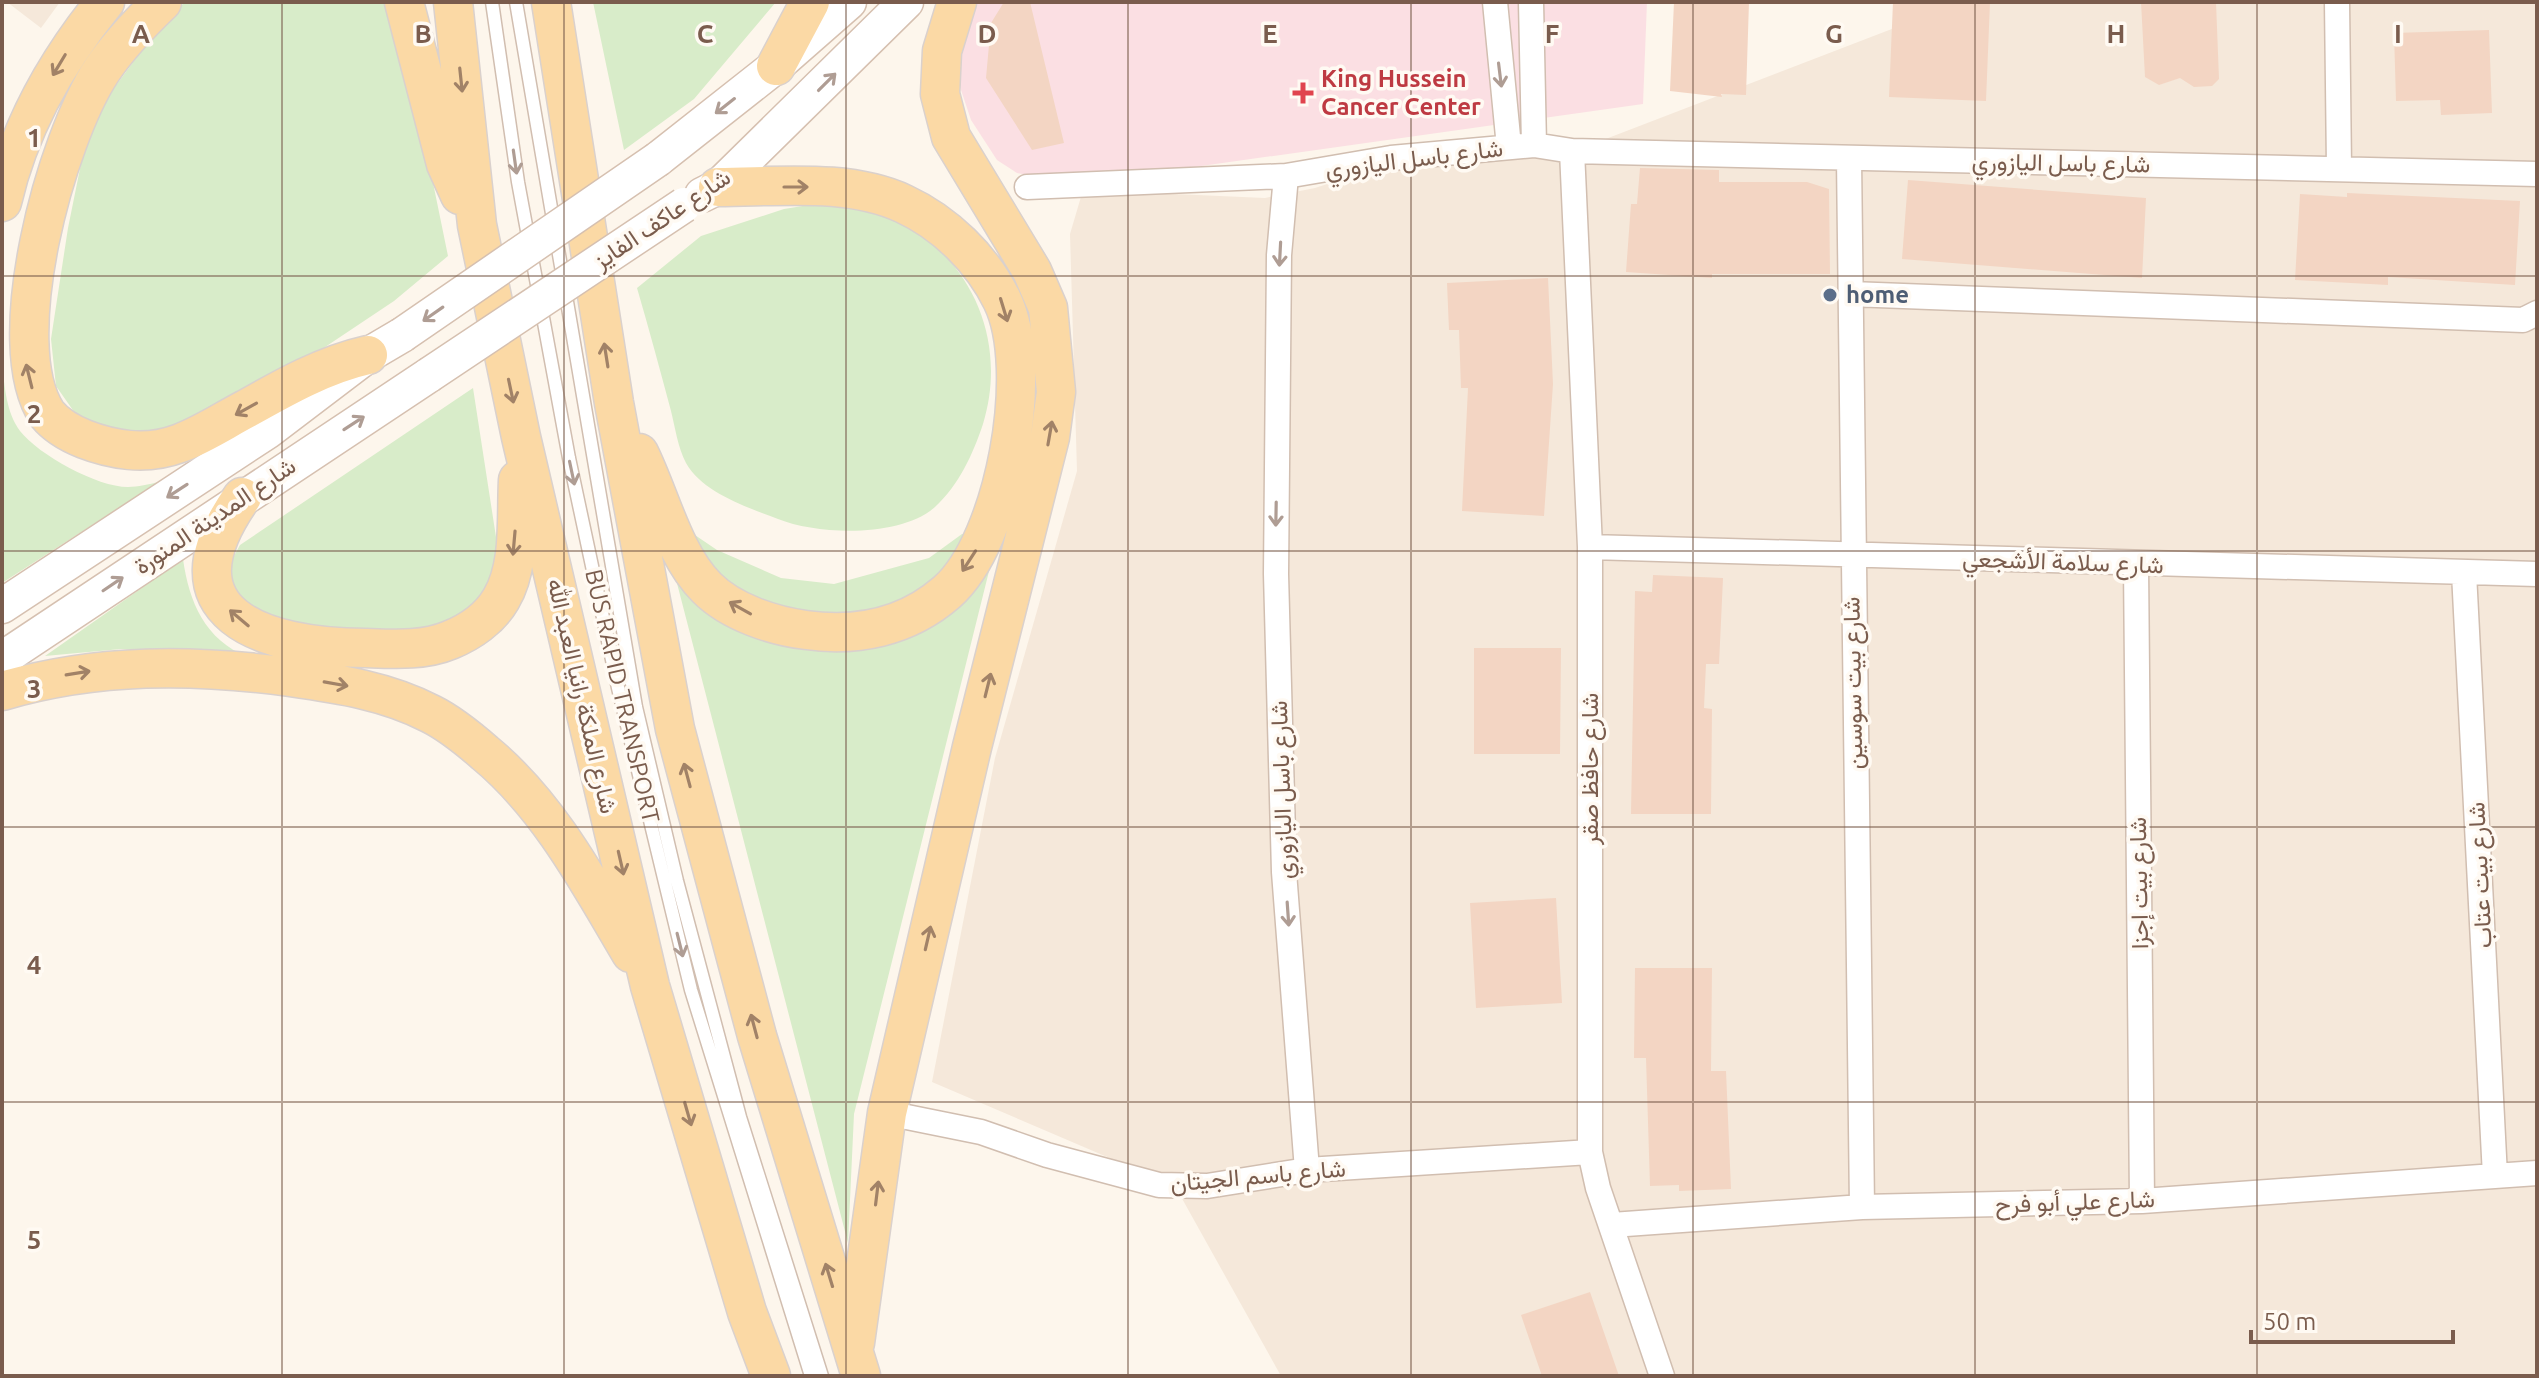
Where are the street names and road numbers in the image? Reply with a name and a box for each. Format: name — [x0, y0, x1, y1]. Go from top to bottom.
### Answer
street label: شارع باسل اليازوري — [1324, 134, 1505, 189]
street label: شارع باسل اليازوري — [1971, 147, 2151, 184]
street label: شارع عاكف الفايز — [587, 163, 737, 277]
street label: شارع المدينة المنورة — [129, 452, 302, 582]
street label: شارع سلامة الأشجعي — [1962, 544, 2164, 585]
street label: BUS RAPID TRANSPORT — [580, 566, 665, 825]
street label: شارع الملكة رانيا العبد الله — [539, 576, 623, 817]
street label: شارع بيت سوسين — [1837, 596, 1871, 770]
street label: شارع حافظ صقر — [1576, 693, 1606, 846]
street label: شارع باسل اليازوري — [1265, 700, 1304, 880]
street label: شارع بيت عتاب — [2462, 801, 2500, 949]
street label: شارع بيت إجزا — [2124, 817, 2156, 949]
street label: شارع باسم الجيتان — [1169, 1154, 1347, 1200]
street label: شارع علي أبو فرح — [1995, 1185, 2156, 1224]

